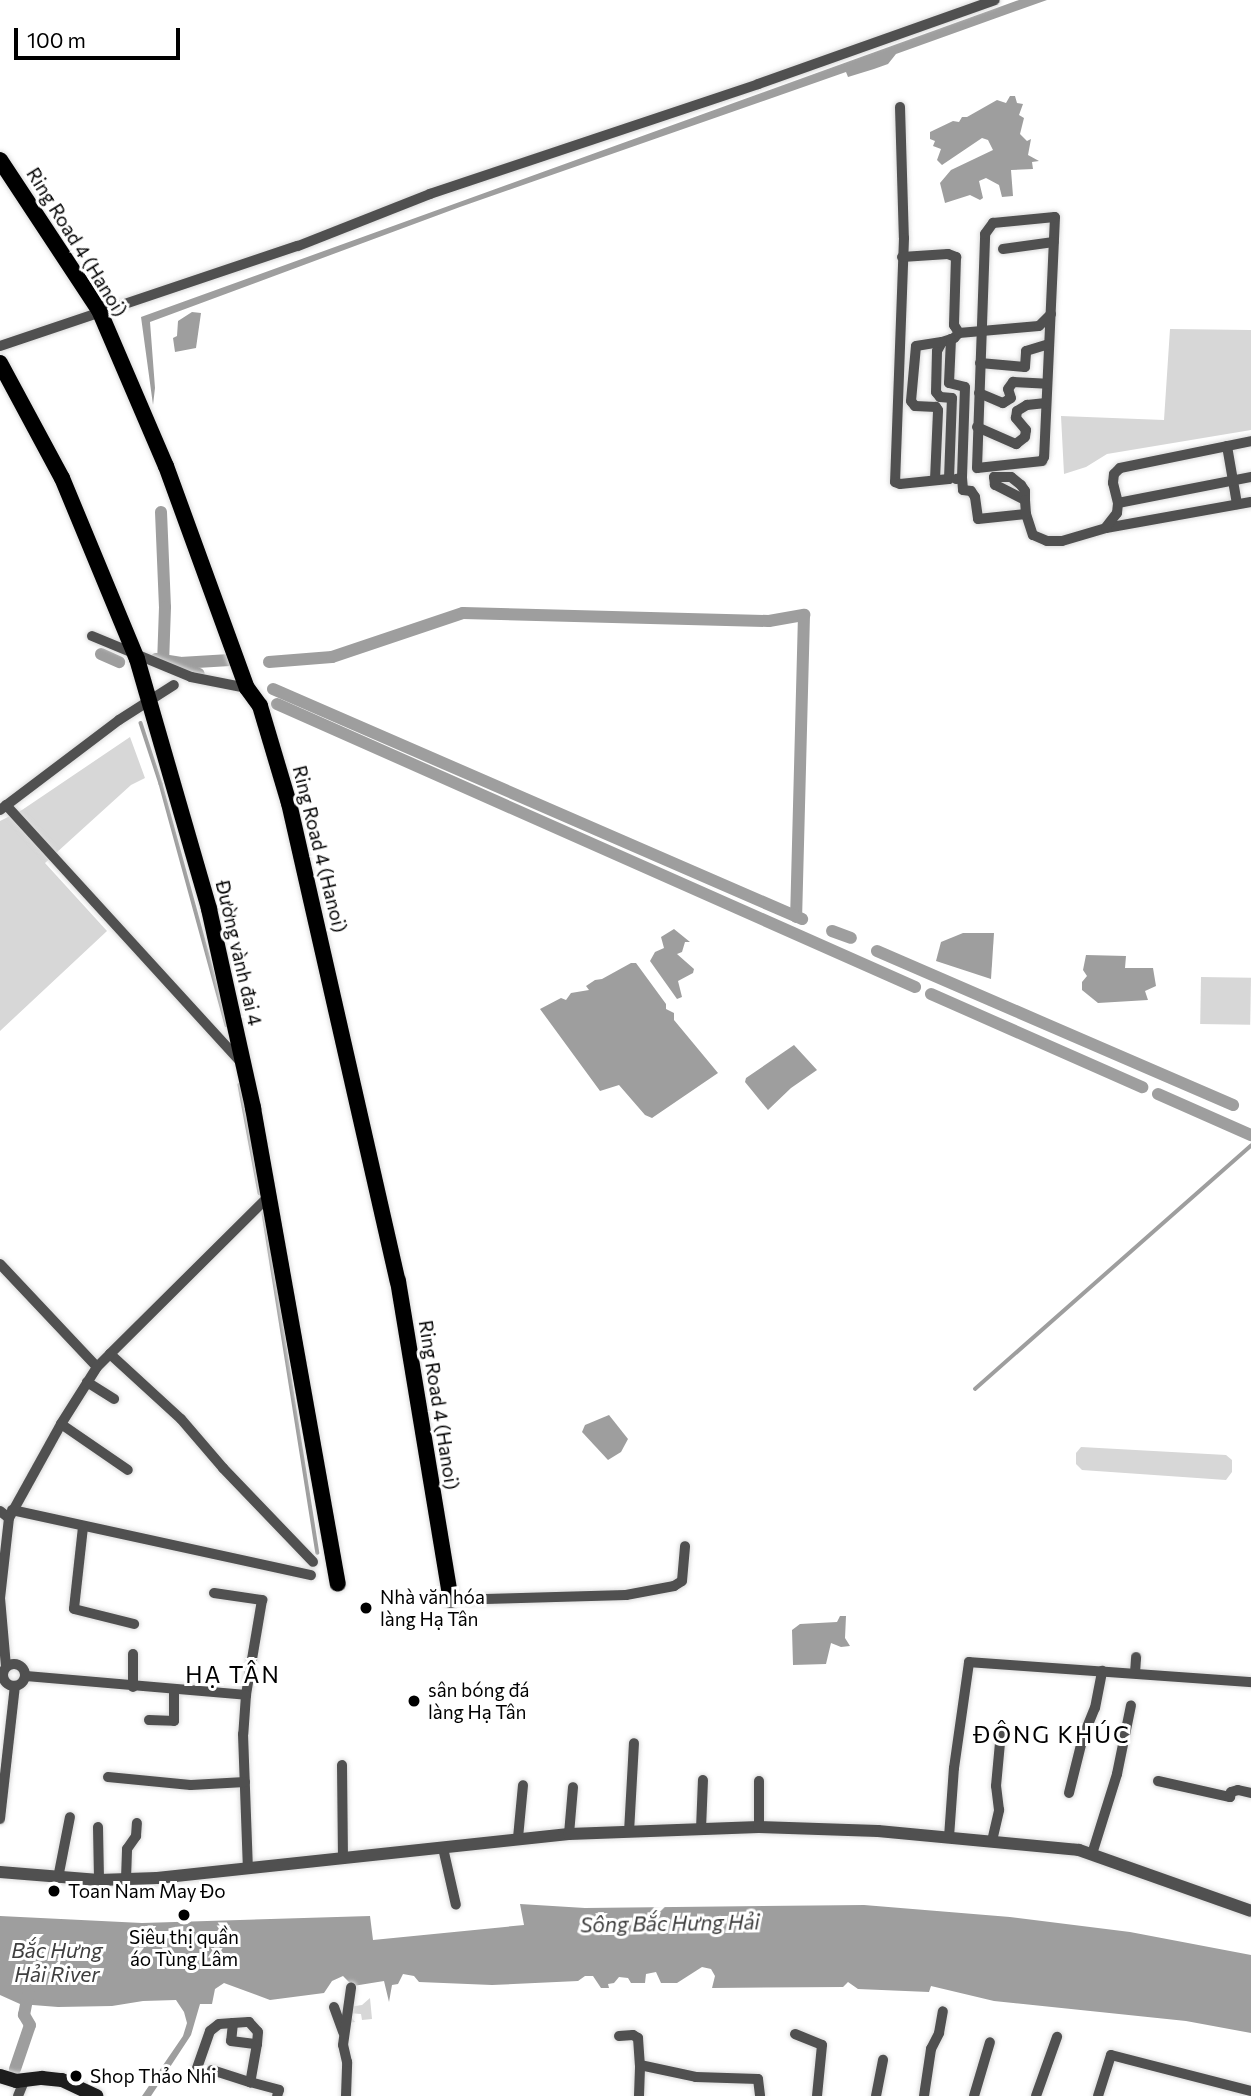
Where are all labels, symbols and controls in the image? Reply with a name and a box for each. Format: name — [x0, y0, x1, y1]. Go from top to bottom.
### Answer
scale bar — [18, 14, 184, 58]
text: 100 m — [27, 27, 86, 52]
street label: Ring Road 4 (Hanoi) — [22, 163, 132, 321]
street label: Ring Road 4 (Hanoi) — [288, 763, 352, 935]
street label: Đường vành đai 4 — [211, 878, 267, 1028]
street label: Ring Road 4 (Hanoi) — [414, 1319, 464, 1491]
place label: Nhà văn hóa làng Hạ Tân — [380, 1586, 485, 1630]
marker: Nhà văn hóa làng Hạ Tân — [358, 1600, 374, 1616]
district label: HẠ TÂN — [186, 1660, 280, 1688]
place label: sân bóng đá làng Hạ Tân — [428, 1679, 529, 1723]
marker: sân bóng đá làng Hạ Tân — [406, 1693, 422, 1709]
district label: ĐÔNG KHÚC — [974, 1720, 1130, 1748]
place label: Toan Nam May Đo — [68, 1880, 226, 1902]
marker: Toan Nam May Đo — [46, 1883, 62, 1899]
marker: Siêu thị quần áo Tùng Lâm — [176, 1907, 192, 1923]
water label: Sông Bắc Hưng Hải — [580, 1909, 760, 1937]
place label: Siêu thị quần áo Tùng Lâm — [129, 1926, 239, 1970]
water label: Bắc Hưng Hải River — [11, 1937, 103, 1987]
place label: Shop Thảo Nhi — [90, 2065, 216, 2087]
marker: Shop Thảo Nhi — [68, 2068, 84, 2084]

